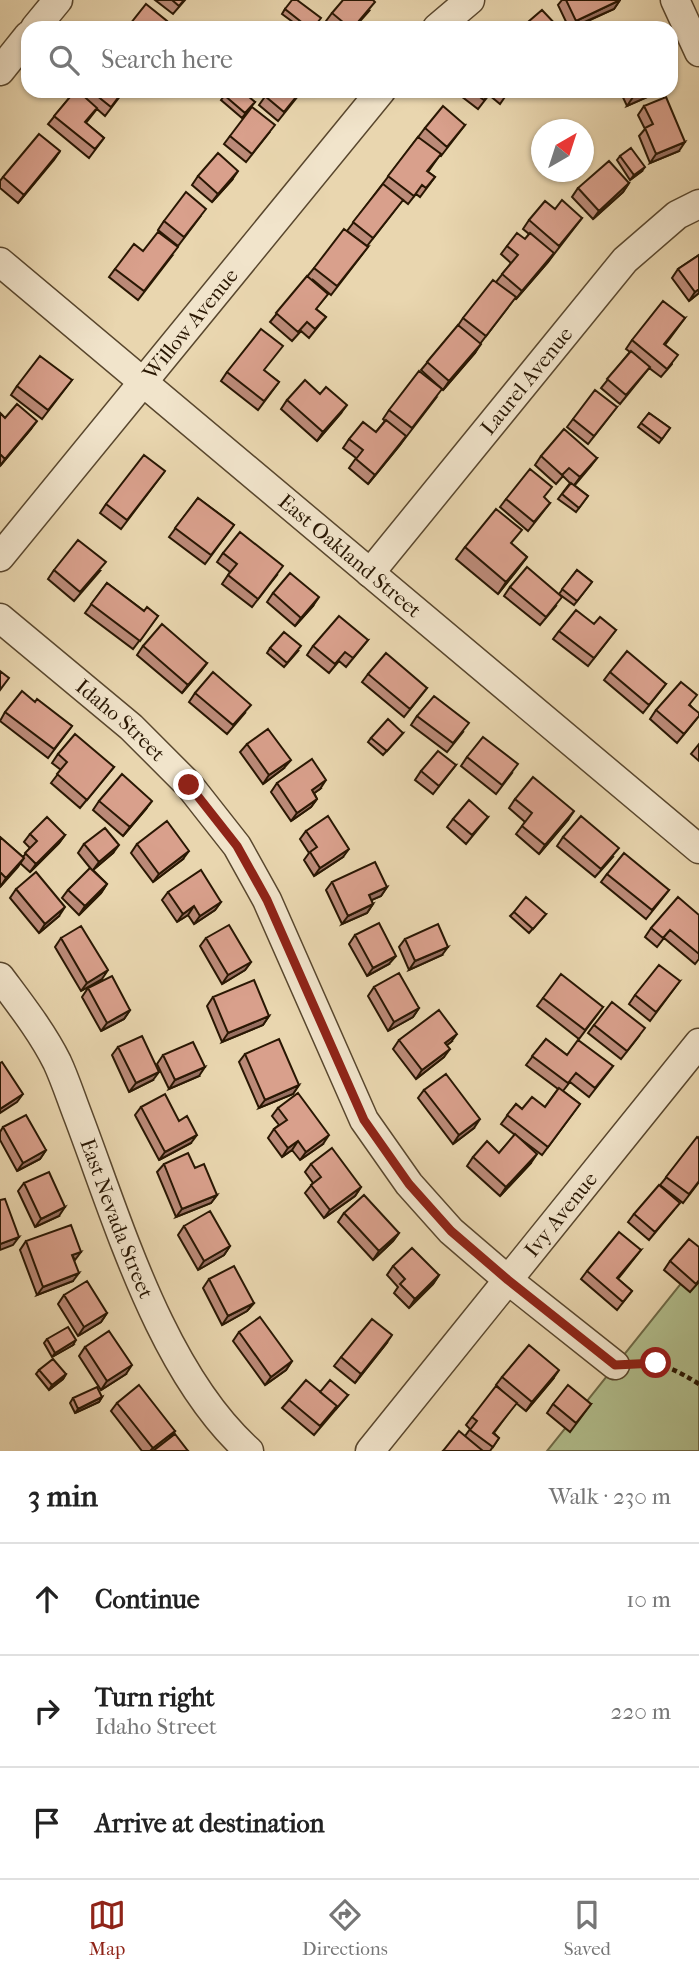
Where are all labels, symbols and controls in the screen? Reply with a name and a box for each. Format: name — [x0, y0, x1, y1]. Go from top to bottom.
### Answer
search box — [21, 21, 678, 98]
icon: search — [45, 41, 83, 79]
text: Search here — [101, 44, 233, 75]
north arrow — [531, 119, 594, 182]
street label: Willow Avenue — [137, 264, 243, 385]
street label: Laurel Avenue — [476, 322, 577, 439]
street label: East Oakland Street — [274, 489, 426, 623]
street label: Idaho Street — [71, 674, 170, 766]
route end — [173, 769, 204, 800]
street label: East Nevada Street — [75, 1135, 159, 1303]
street label: Ivy Avenue — [520, 1167, 602, 1262]
route start — [640, 1347, 671, 1378]
text: 3 min — [28, 1479, 98, 1514]
text: Walk · 230 m — [549, 1483, 671, 1510]
icon: ahead — [28, 1580, 66, 1618]
text: Continue — [95, 1584, 200, 1615]
text: 10 m — [626, 1586, 671, 1613]
text: Turn right — [95, 1682, 215, 1713]
icon: right — [28, 1692, 66, 1730]
text: 220 m — [611, 1698, 671, 1725]
text: Idaho Street — [95, 1713, 217, 1740]
icon: arrive — [28, 1804, 66, 1842]
text: Arrive at destination — [95, 1808, 325, 1839]
tab: Map — [88, 1896, 126, 1960]
tab: Directions — [302, 1896, 388, 1960]
tab: Saved — [564, 1896, 611, 1960]

